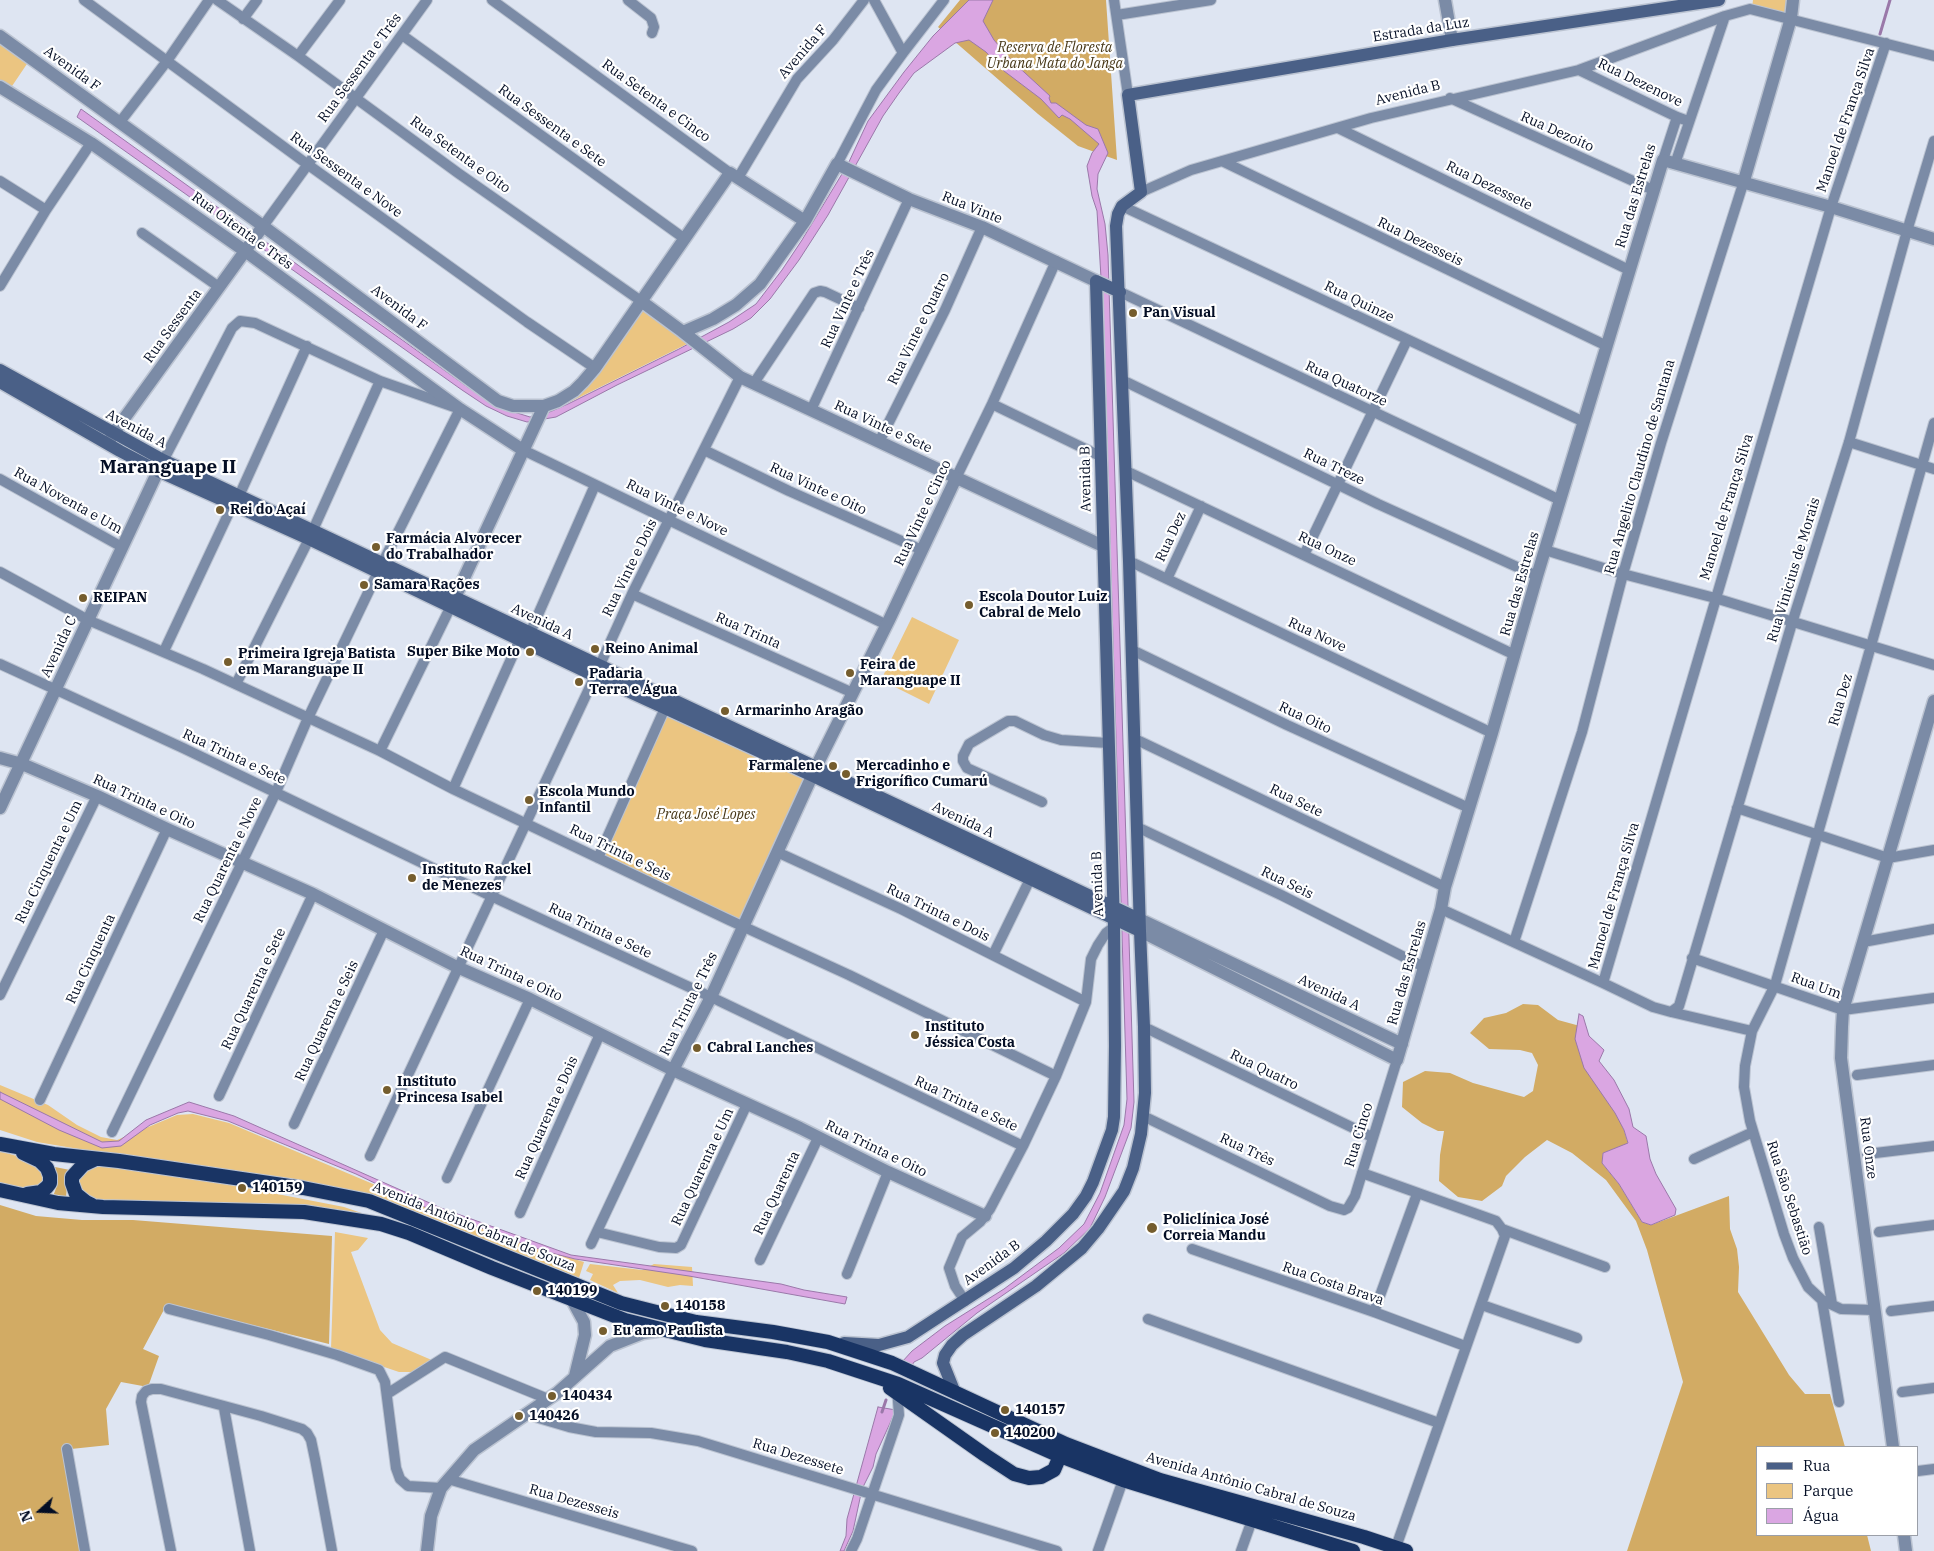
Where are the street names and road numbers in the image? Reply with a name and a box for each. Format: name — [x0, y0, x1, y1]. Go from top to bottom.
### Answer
street label: Rua Sessenta e Três — [315, 10, 405, 126]
street label: Estrada da Luz — [1372, 14, 1470, 46]
street label: Avenida F — [775, 22, 831, 82]
street label: Avenida F — [41, 43, 103, 95]
street label: Manoel de França Silva — [1813, 45, 1879, 195]
street label: Rua Dezenove — [1595, 55, 1685, 111]
street label: Rua Setenta e Cinco — [598, 56, 714, 146]
street label: Avenida B — [1374, 77, 1442, 109]
street label: Rua Sessenta e Sete — [495, 81, 609, 171]
street label: Rua Dezoito — [1518, 108, 1596, 156]
street label: Rua Setenta e Oito — [407, 113, 513, 197]
street label: Rua Sessenta e Nove — [287, 129, 405, 221]
street label: Rua das Estrelas — [1612, 142, 1660, 250]
street label: Rua Dezessete — [1443, 158, 1535, 214]
street label: Rua Vinte — [939, 188, 1005, 228]
street label: Rua Oitenta e Três — [188, 189, 296, 273]
street label: Rua Dezesseis — [1375, 214, 1465, 270]
street label: Rua Vinte e Três — [818, 247, 878, 351]
street label: Rua Vinte e Quatro — [885, 270, 953, 388]
street label: Rua Quinze — [1321, 278, 1397, 326]
street label: Avenida F — [368, 282, 430, 334]
street label: Rua Sessenta — [141, 286, 205, 366]
street label: Rua Quatorze — [1302, 358, 1390, 410]
street label: Rua Angelito Claudino de Santana — [1601, 358, 1679, 576]
street label: Rua Vinte e Sete — [831, 397, 935, 457]
street label: Avenida A — [103, 406, 169, 452]
street label: Manoel de França Silva — [1697, 432, 1757, 582]
street label: Rua Treze — [1301, 445, 1367, 489]
street label: Avenida B — [1077, 446, 1095, 512]
street label: Rua Vinte e Cinco — [891, 457, 955, 569]
street label: Rua Vinte e Oito — [767, 459, 869, 519]
street label: Rua Noventa e Um — [11, 464, 125, 538]
street label: Rua Vinte e Nove — [623, 476, 731, 540]
street label: Rua Vinicius de Morais — [1764, 496, 1824, 644]
street label: Rua Dez — [1152, 509, 1190, 565]
street label: Rua Vinte e Dois — [599, 516, 661, 620]
street label: Rua Onze — [1295, 528, 1359, 570]
street label: Rua das Estrelas — [1497, 530, 1543, 638]
street label: Avenida A — [508, 600, 576, 644]
street label: Rua Trinta — [713, 609, 783, 653]
street label: Avenida C — [37, 614, 81, 680]
street label: Rua Nove — [1285, 614, 1349, 656]
street label: Rua Dez — [1826, 672, 1856, 728]
street label: Rua Oito — [1276, 699, 1334, 737]
street label: Rua Trinta e Sete — [180, 726, 288, 788]
street label: Rua Trinta e Oito — [90, 771, 198, 833]
street label: Rua Sete — [1267, 781, 1325, 821]
street label: Rua Quarenta e Nove — [190, 794, 266, 926]
street label: Rua Cinquenta e Um — [12, 798, 86, 926]
street label: Avenida A — [929, 798, 997, 842]
street label: Rua Trinta e Seis — [566, 821, 674, 885]
street label: Manoel de França Silva — [1585, 821, 1643, 971]
street label: Avenida B — [1088, 851, 1108, 917]
street label: Rua Seis — [1258, 863, 1316, 903]
street label: Rua Trinta e Dois — [884, 881, 992, 945]
street label: Rua Trinta e Sete — [546, 900, 654, 962]
street label: Rua Cinquenta — [63, 911, 119, 1007]
street label: Rua das Estrelas — [1384, 919, 1430, 1027]
street label: Rua Quarenta e Sete — [218, 925, 290, 1053]
street label: Rua Trinta e Oito — [457, 943, 565, 1005]
street label: Rua Trinta e Três — [657, 949, 721, 1059]
street label: Rua Quarenta e Seis — [292, 958, 362, 1084]
street label: Rua Um — [1788, 969, 1844, 1003]
street label: Avenida A — [1295, 971, 1363, 1015]
street label: Rua Quatro — [1227, 1046, 1301, 1094]
street label: Rua Quarenta e Dois — [512, 1054, 582, 1182]
street label: Rua Trinta e Sete — [912, 1073, 1020, 1135]
street label: Rua Cinco — [1341, 1101, 1377, 1169]
street label: Rua Quarenta e Um — [668, 1105, 738, 1229]
street label: Rua Onze — [1856, 1116, 1880, 1180]
street label: Rua Trinta e Oito — [822, 1117, 930, 1181]
street label: Rua Três — [1217, 1130, 1277, 1170]
street label: Rua São Sebastião — [1763, 1139, 1815, 1257]
street label: Rua Quarenta — [750, 1148, 804, 1238]
street label: Avenida Antônio Cabral de Souza — [370, 1178, 578, 1276]
street label: Avenida B — [960, 1237, 1024, 1289]
street label: Rua Costa Brava — [1280, 1259, 1386, 1309]
street label: Rua Dezessete — [750, 1435, 846, 1479]
street label: Avenida Antônio Cabral de Souza — [1144, 1449, 1358, 1525]
street label: Rua Dezesseis — [527, 1481, 621, 1523]

